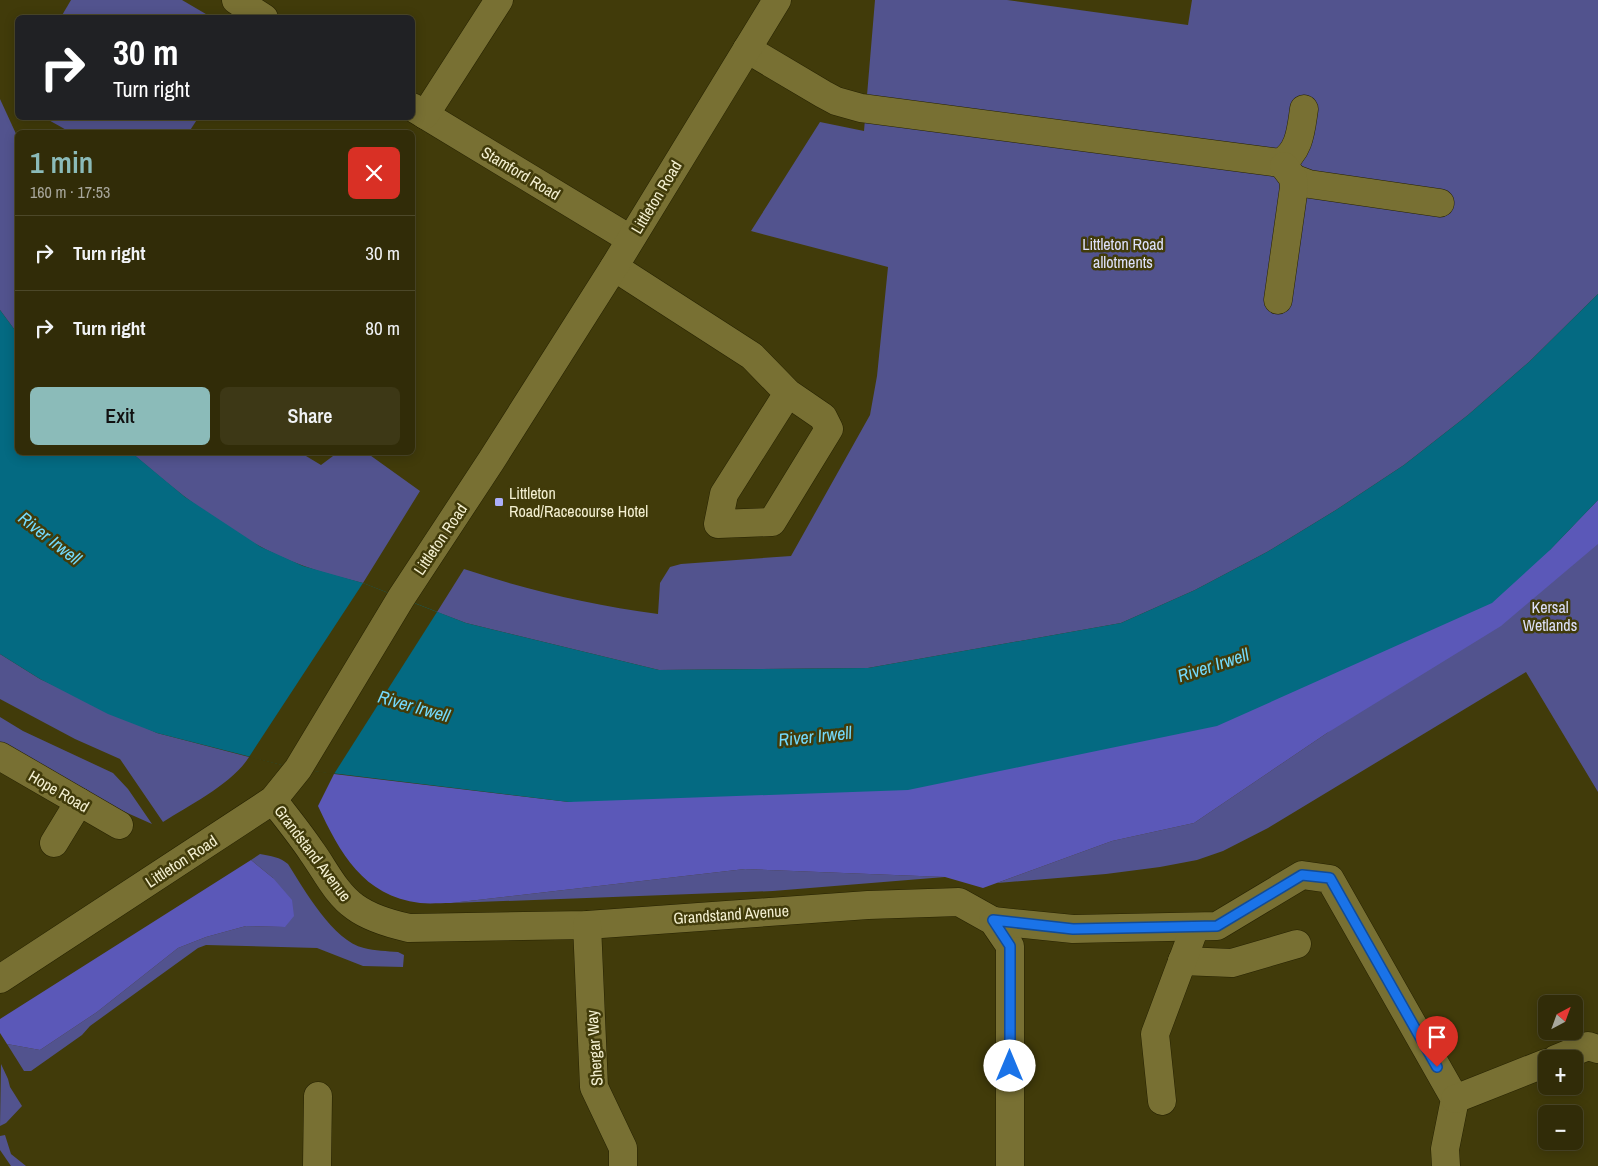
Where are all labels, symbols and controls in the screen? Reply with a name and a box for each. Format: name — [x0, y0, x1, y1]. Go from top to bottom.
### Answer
text: 30 m — [113, 29, 178, 76]
icon: right — [30, 35, 95, 100]
text: Turn right — [113, 74, 190, 104]
street label: Stamford Road — [478, 141, 564, 205]
text: 1 min — [30, 142, 93, 182]
button: close — [348, 147, 400, 199]
street label: Littleton Road — [626, 156, 686, 238]
text: 160 m · 17:53 — [30, 181, 110, 203]
park label: Littleton Road allotments — [1082, 233, 1164, 273]
icon: right — [30, 239, 58, 267]
text: Turn right — [73, 240, 145, 266]
text: 30 m — [365, 240, 400, 266]
icon: right — [30, 314, 58, 342]
text: Turn right — [73, 315, 145, 341]
text: 80 m — [365, 315, 400, 341]
button: Exit — [30, 387, 210, 445]
button: Share — [220, 387, 400, 445]
place label: Littleton Road/Racecourse Hotel — [509, 482, 648, 522]
marker: Littleton Road/Racecourse Hotel — [493, 496, 505, 508]
street label: Littleton Road — [408, 499, 472, 579]
water label: River Irwell — [13, 505, 87, 571]
park label: Kersal Wetlands — [1523, 596, 1577, 636]
water label: River Irwell — [1174, 641, 1253, 688]
water label: River Irwell — [375, 684, 454, 728]
water label: River Irwell — [777, 720, 854, 752]
street label: Hope Road — [25, 765, 93, 817]
street label: Grandstand Avenue — [269, 800, 357, 906]
street label: Littleton Road — [141, 830, 221, 892]
street label: Grandstand Avenue — [672, 899, 790, 929]
north arrow — [1538, 995, 1582, 1040]
map controls — [1538, 995, 1583, 1150]
street label: Shergar Way — [580, 1009, 608, 1087]
pin — [1416, 1016, 1458, 1067]
icon: arrive — [1423, 1023, 1451, 1051]
position arrow — [983, 1039, 1035, 1091]
button: + — [1538, 1050, 1583, 1095]
button: − — [1538, 1105, 1583, 1150]

